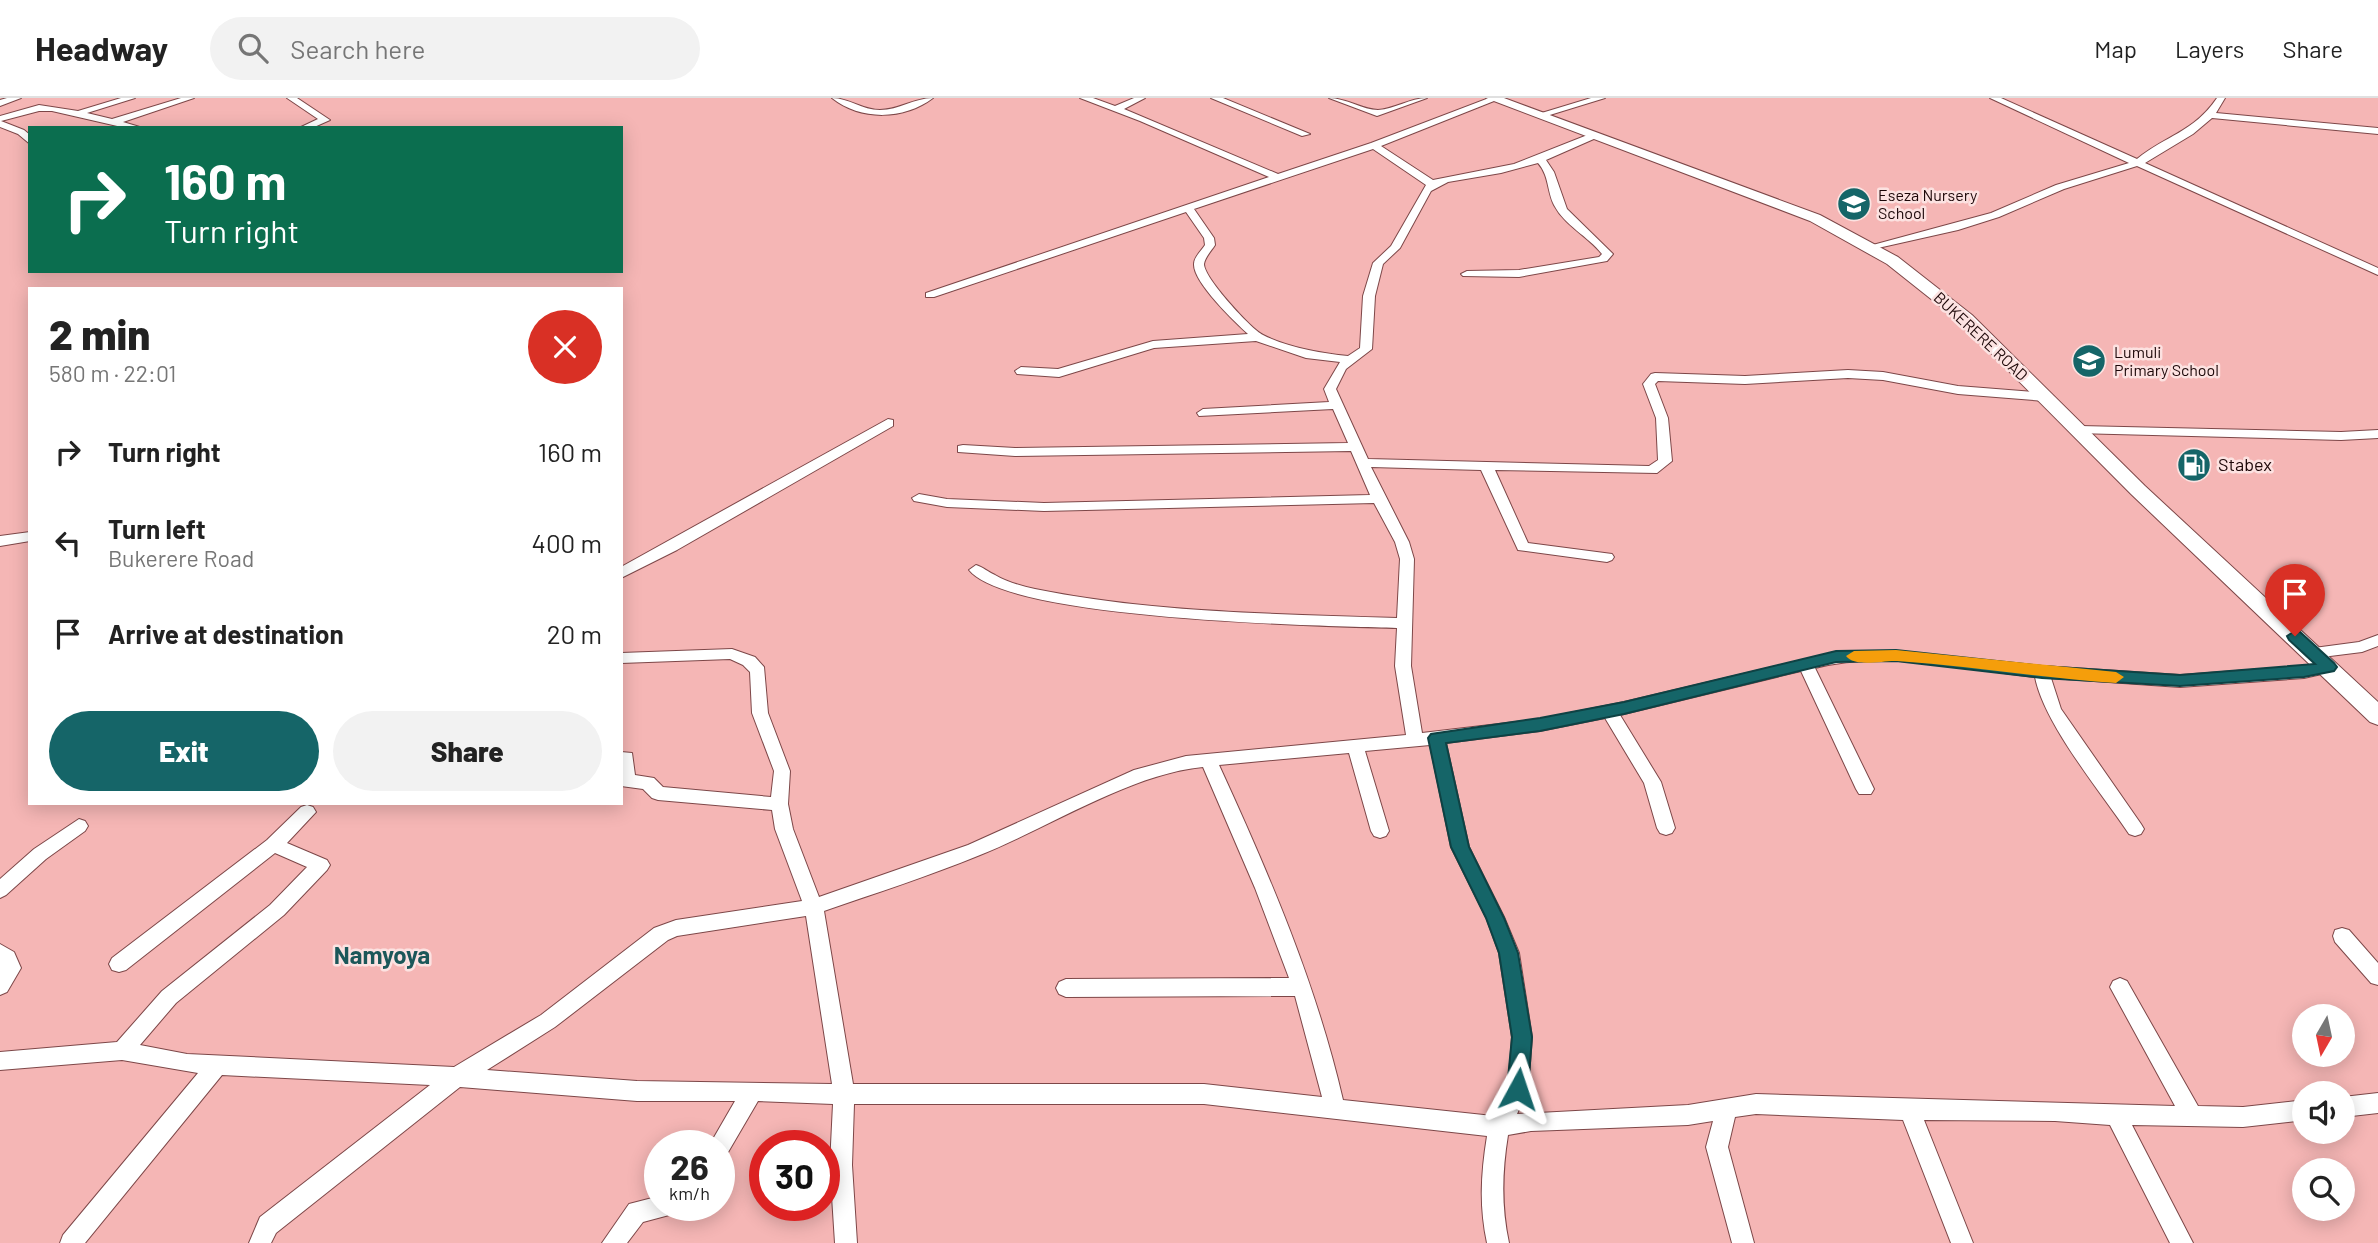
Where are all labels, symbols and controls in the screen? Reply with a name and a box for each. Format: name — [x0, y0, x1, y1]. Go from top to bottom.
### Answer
search box — [210, 17, 700, 80]
text: Headway — [35, 28, 168, 68]
icon: search — [234, 29, 272, 67]
text: Search here — [290, 33, 425, 64]
text: Map — [2094, 34, 2137, 63]
text: Layers — [2175, 34, 2244, 63]
text: Share — [2282, 34, 2343, 63]
text: 160 m — [164, 151, 286, 210]
icon: right — [49, 154, 140, 245]
school or university icon: Eseza Nursery School — [1835, 185, 1873, 223]
place label: Eseza Nursery School — [1878, 185, 1978, 222]
text: Turn right — [164, 211, 299, 249]
street label: BUKERERE ROAD — [1930, 287, 2032, 384]
text: 2 min — [49, 308, 150, 358]
button: close — [528, 310, 602, 384]
school or university icon: Lumuli Primary School — [2070, 342, 2108, 380]
place label: Lumuli Primary School — [2114, 342, 2219, 379]
text: 580 m · 22:01 — [49, 359, 176, 387]
icon: right — [49, 433, 87, 471]
text: Turn right — [108, 436, 221, 467]
text: 160 m — [538, 436, 602, 467]
fuel station icon: Stabex — [2175, 446, 2213, 484]
place label: Stabex — [2218, 453, 2272, 475]
text: Turn left — [108, 513, 206, 544]
icon: left — [49, 524, 87, 562]
text: 400 m — [532, 527, 602, 558]
text: Bukerere Road — [108, 544, 254, 572]
pin — [2265, 564, 2325, 636]
icon: arrive — [2276, 575, 2314, 613]
icon: arrive — [49, 615, 87, 653]
text: Arrive at destination — [108, 618, 344, 649]
text: 20 m — [547, 618, 602, 649]
button: Exit — [49, 711, 319, 791]
button: Share — [333, 711, 602, 791]
district label: Namyoya — [334, 940, 430, 969]
north arrow — [2292, 1004, 2356, 1068]
map controls — [2292, 1004, 2355, 1221]
position arrow — [1481, 1052, 1555, 1126]
button: sound — [2292, 1081, 2355, 1144]
speed limit sign: 30 — [749, 1130, 840, 1221]
text: 26 — [670, 1145, 709, 1187]
button: search — [2292, 1158, 2355, 1221]
text: km/h — [669, 1182, 710, 1204]

